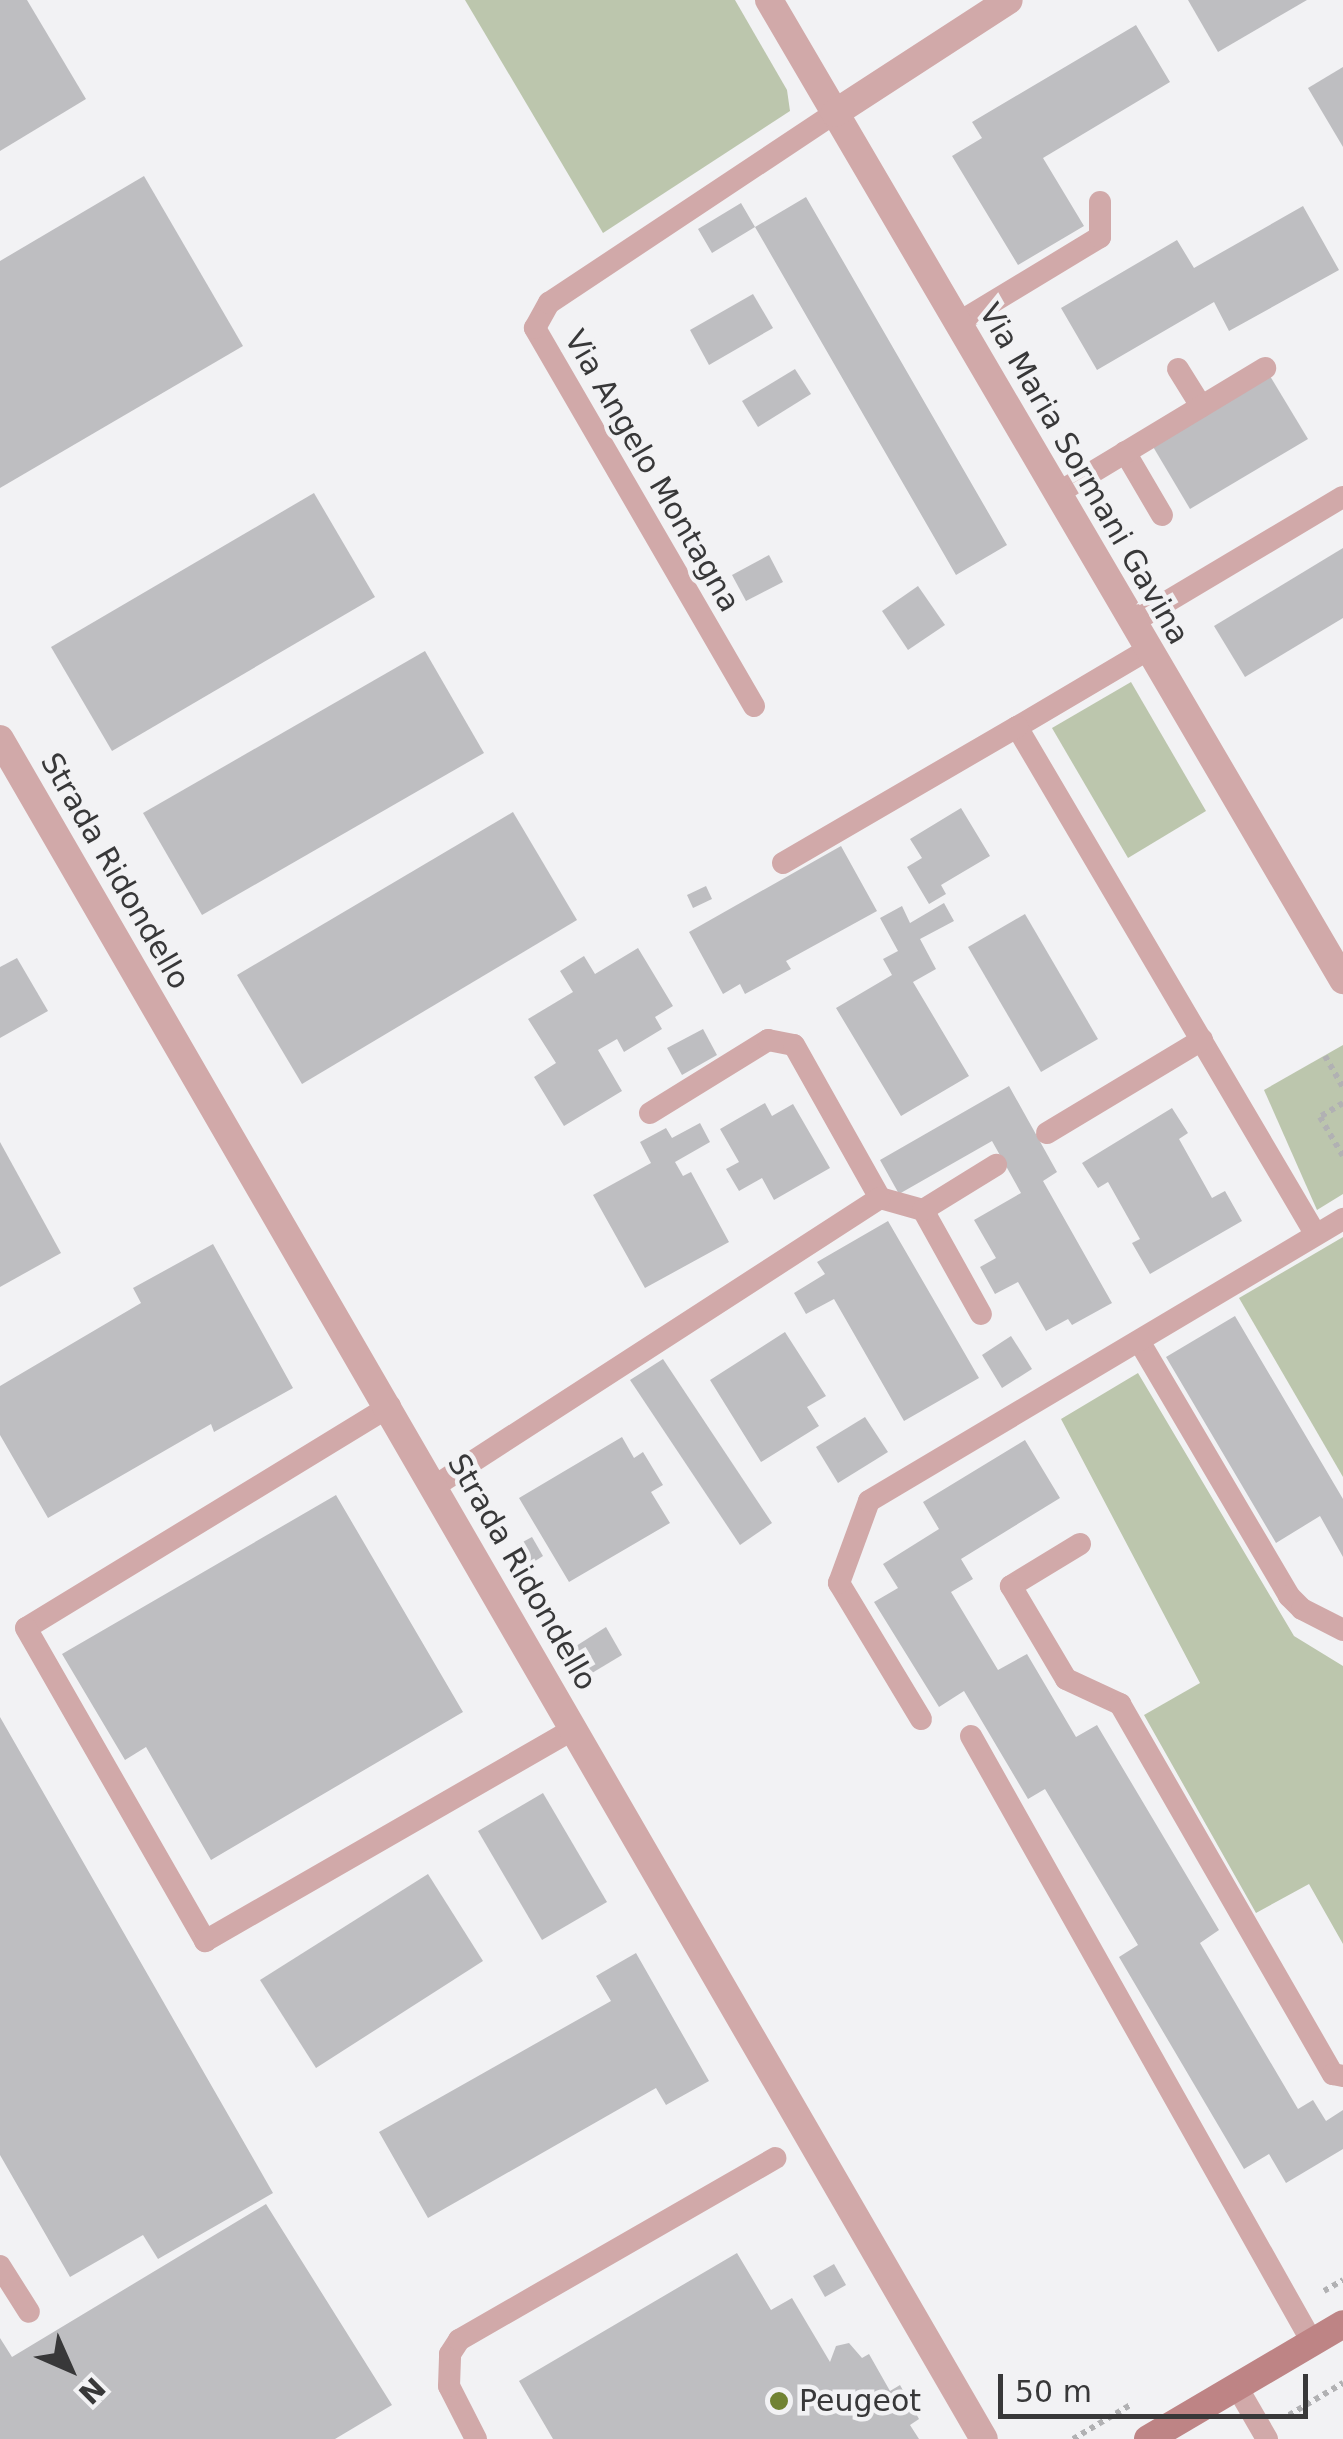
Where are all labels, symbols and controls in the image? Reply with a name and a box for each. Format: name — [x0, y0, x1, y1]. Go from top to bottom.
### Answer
street label: Via Maria Sormani Gavina — [971, 297, 1197, 651]
street label: Via Angelo Montagna — [557, 324, 747, 618]
street label: Strada Ridondello — [33, 747, 197, 995]
street label: Strada Ridondello — [440, 1448, 604, 1696]
north arrow — [20, 2319, 120, 2419]
scale bar — [1003, 2354, 1313, 2416]
text: N — [72, 2371, 112, 2411]
text: 50 m — [1015, 2374, 1092, 2409]
place label: Peugeot — [799, 2383, 921, 2419]
marker: Peugeot — [768, 2390, 790, 2412]

